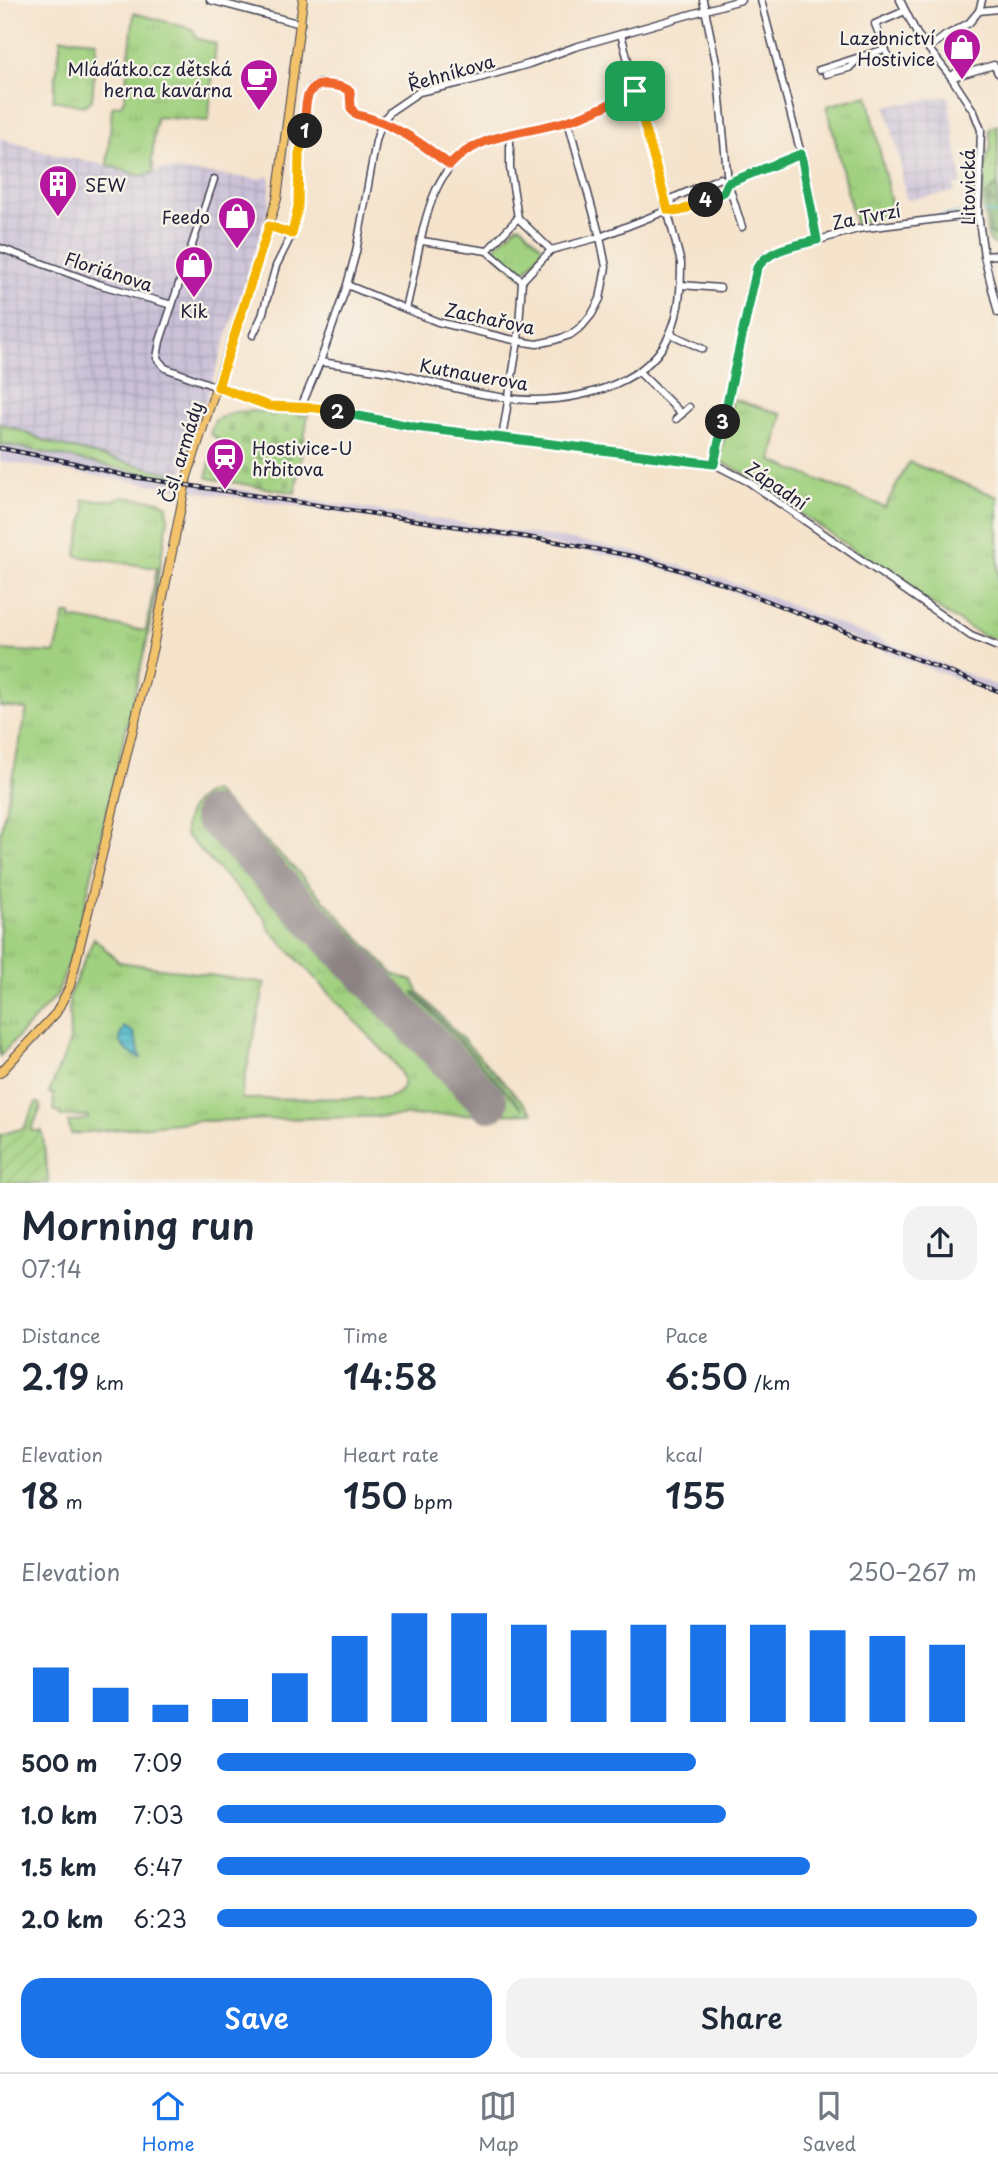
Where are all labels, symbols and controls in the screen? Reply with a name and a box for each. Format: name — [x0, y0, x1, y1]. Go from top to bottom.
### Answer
place label: Lazebnictví Hostivice — [840, 24, 935, 72]
shop icon: Lazebnictví Hostivice — [941, 26, 983, 81]
street label: Řehníkova — [405, 47, 497, 97]
place label: Mláďátko.cz dětská herna kavárna — [68, 55, 233, 103]
cafe icon: Mláďátko.cz dětská herna kavárna — [238, 57, 280, 112]
pin — [605, 61, 665, 121]
icon: arrive — [616, 72, 654, 110]
pin: 1 — [288, 114, 322, 148]
text: 1 — [300, 116, 309, 144]
street label: Litovická — [954, 148, 981, 225]
building icon: SEW — [37, 163, 79, 218]
place label: SEW — [85, 171, 127, 198]
pin: 4 — [688, 182, 724, 218]
text: 4 — [699, 185, 712, 213]
shop icon: Feedo — [216, 195, 258, 250]
street label: Za Tvrzí — [829, 196, 903, 236]
place label: Feedo — [162, 203, 210, 230]
street label: Floriánova — [61, 244, 157, 298]
shop icon: Kik — [173, 244, 215, 299]
street label: Zachařova — [442, 295, 538, 341]
place label: Kik — [180, 297, 208, 324]
street label: Kutnauerova — [417, 351, 531, 397]
pin: 2 — [320, 394, 356, 430]
text: 2 — [331, 397, 344, 425]
street label: Čsl. armády — [153, 398, 209, 506]
pin: 3 — [706, 404, 740, 440]
text: 3 — [716, 407, 729, 435]
place label: Hostivice-U hřbitova — [252, 434, 353, 482]
station icon: Hostivice-U hřbitova — [204, 436, 246, 491]
street label: Západní — [740, 454, 814, 516]
text: Morning run — [21, 1196, 255, 1253]
button: share — [903, 1206, 977, 1280]
text: 07:14 — [21, 1251, 82, 1286]
text: Distance — [21, 1321, 101, 1349]
text: Time — [343, 1321, 388, 1349]
text: Pace — [665, 1321, 708, 1349]
text: 2.19 — [21, 1349, 89, 1402]
text: 14:58 — [343, 1349, 438, 1402]
text: 6:50 — [665, 1349, 748, 1402]
text: km — [89, 1368, 124, 1396]
text: /km — [748, 1368, 790, 1396]
text: Elevation — [21, 1440, 103, 1468]
text: Heart rate — [343, 1440, 439, 1468]
text: kcal — [665, 1440, 703, 1468]
text: 18 — [21, 1468, 59, 1521]
text: 150 — [343, 1468, 407, 1521]
text: 155 — [665, 1468, 726, 1521]
text: m — [59, 1487, 83, 1515]
text: bpm — [407, 1487, 453, 1515]
text: Elevation — [21, 1554, 120, 1589]
text: 250–267 m — [848, 1554, 977, 1589]
text: 500 m — [21, 1745, 98, 1780]
text: 7:09 — [133, 1745, 183, 1780]
text: 1.0 km — [21, 1797, 98, 1832]
text: 7:03 — [133, 1797, 184, 1832]
text: 1.5 km — [21, 1849, 97, 1884]
text: 6:47 — [133, 1849, 183, 1884]
text: 2.0 km — [21, 1901, 103, 1936]
text: 6:23 — [133, 1901, 187, 1936]
button: Save — [21, 1978, 492, 2058]
button: Share — [506, 1978, 977, 2058]
tab: Home — [142, 2087, 195, 2157]
tab: Map — [478, 2087, 519, 2157]
tab: Saved — [802, 2087, 856, 2157]

